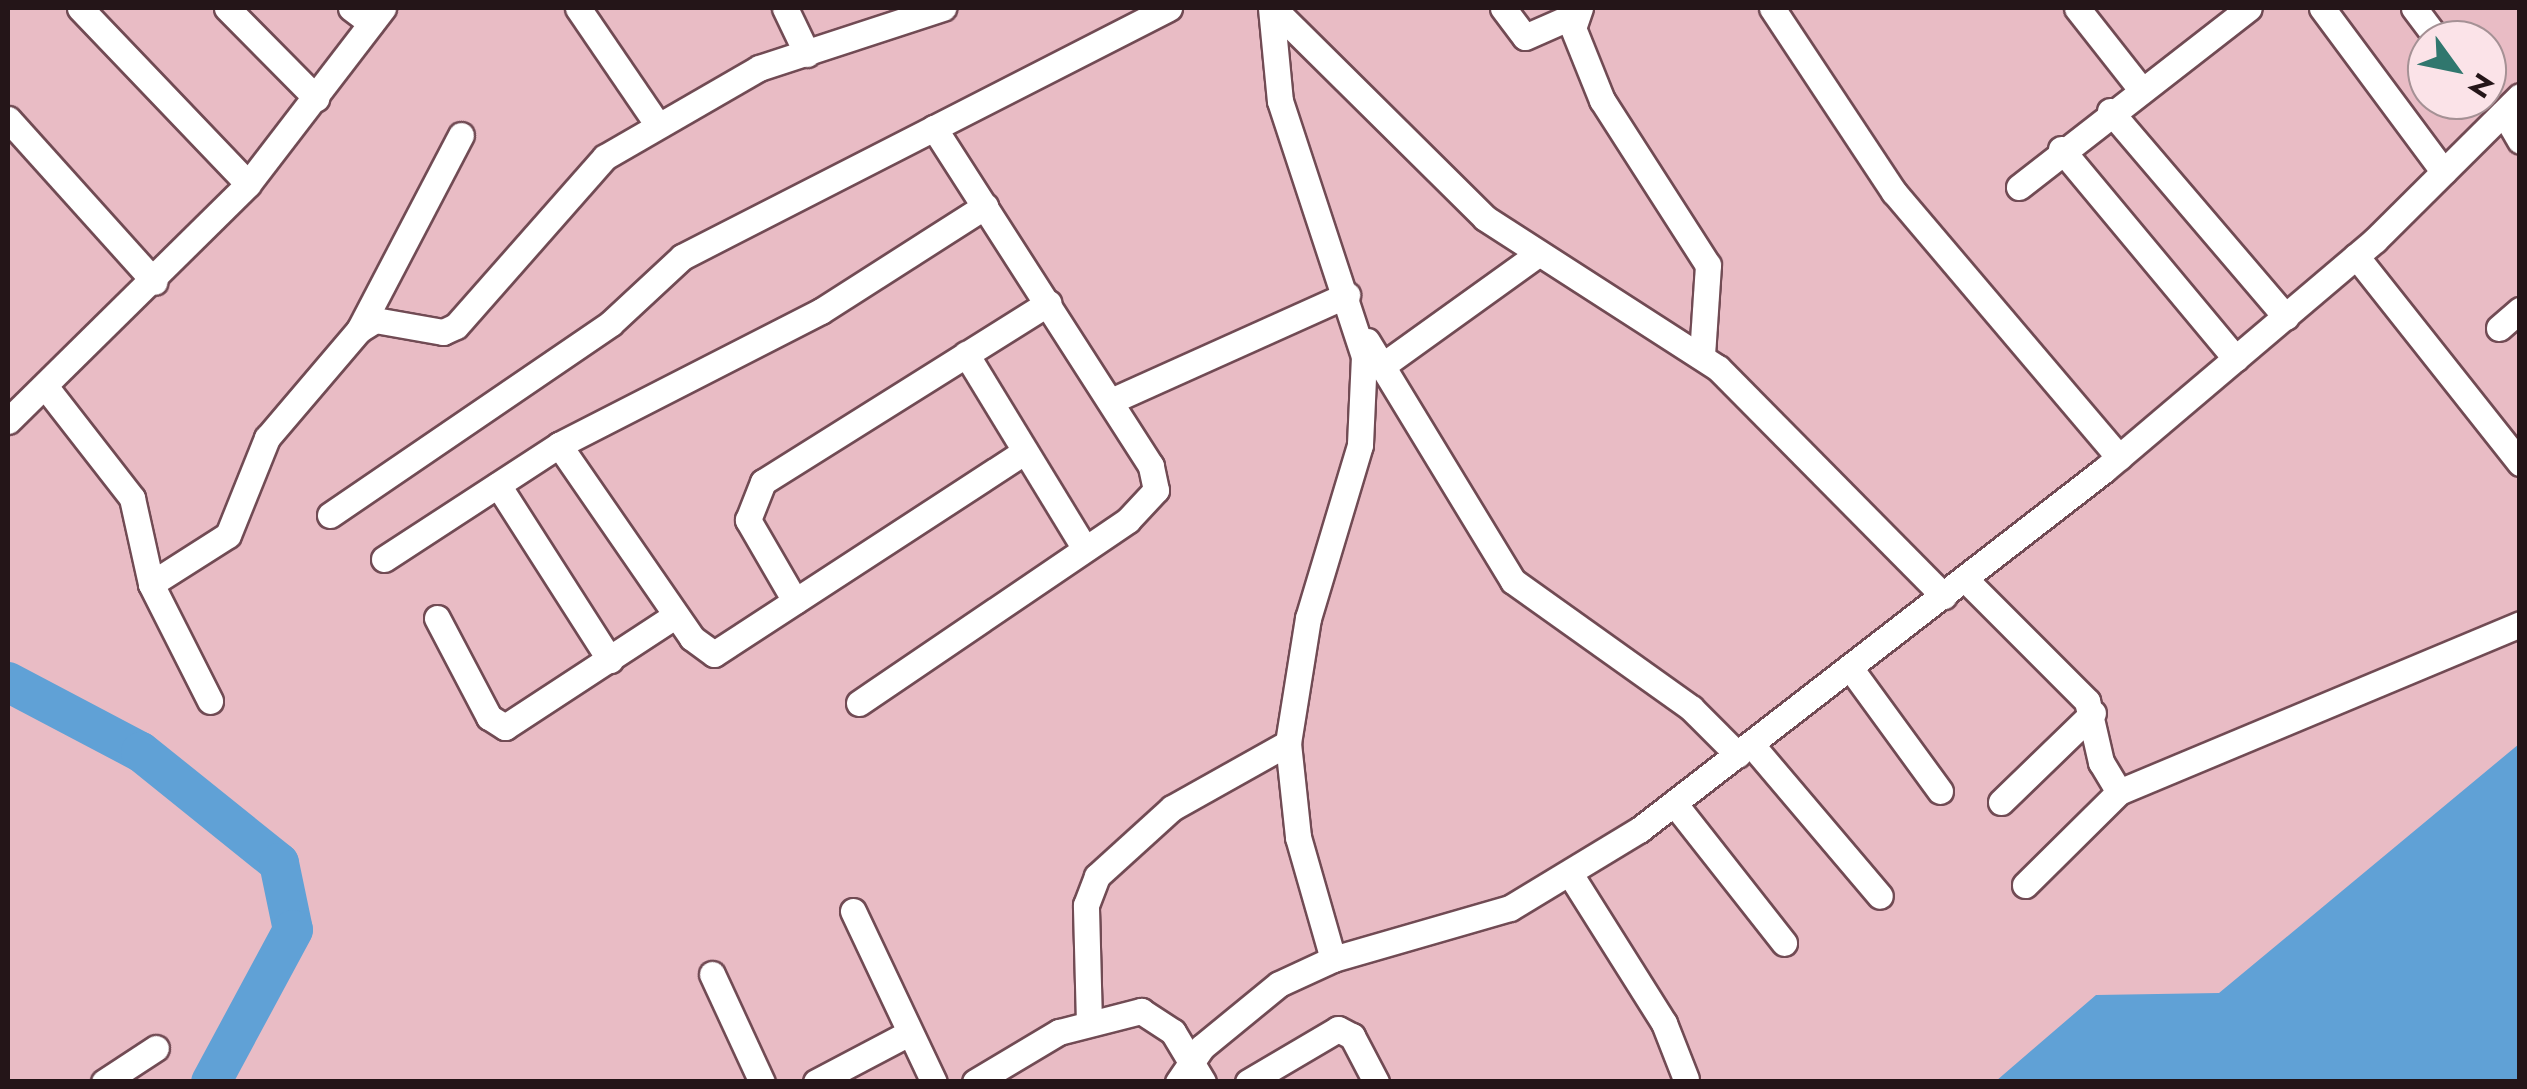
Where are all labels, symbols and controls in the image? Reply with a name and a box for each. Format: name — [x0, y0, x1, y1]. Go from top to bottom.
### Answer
north arrow — [2407, 20, 2507, 120]
text: N — [2458, 65, 2504, 106]

